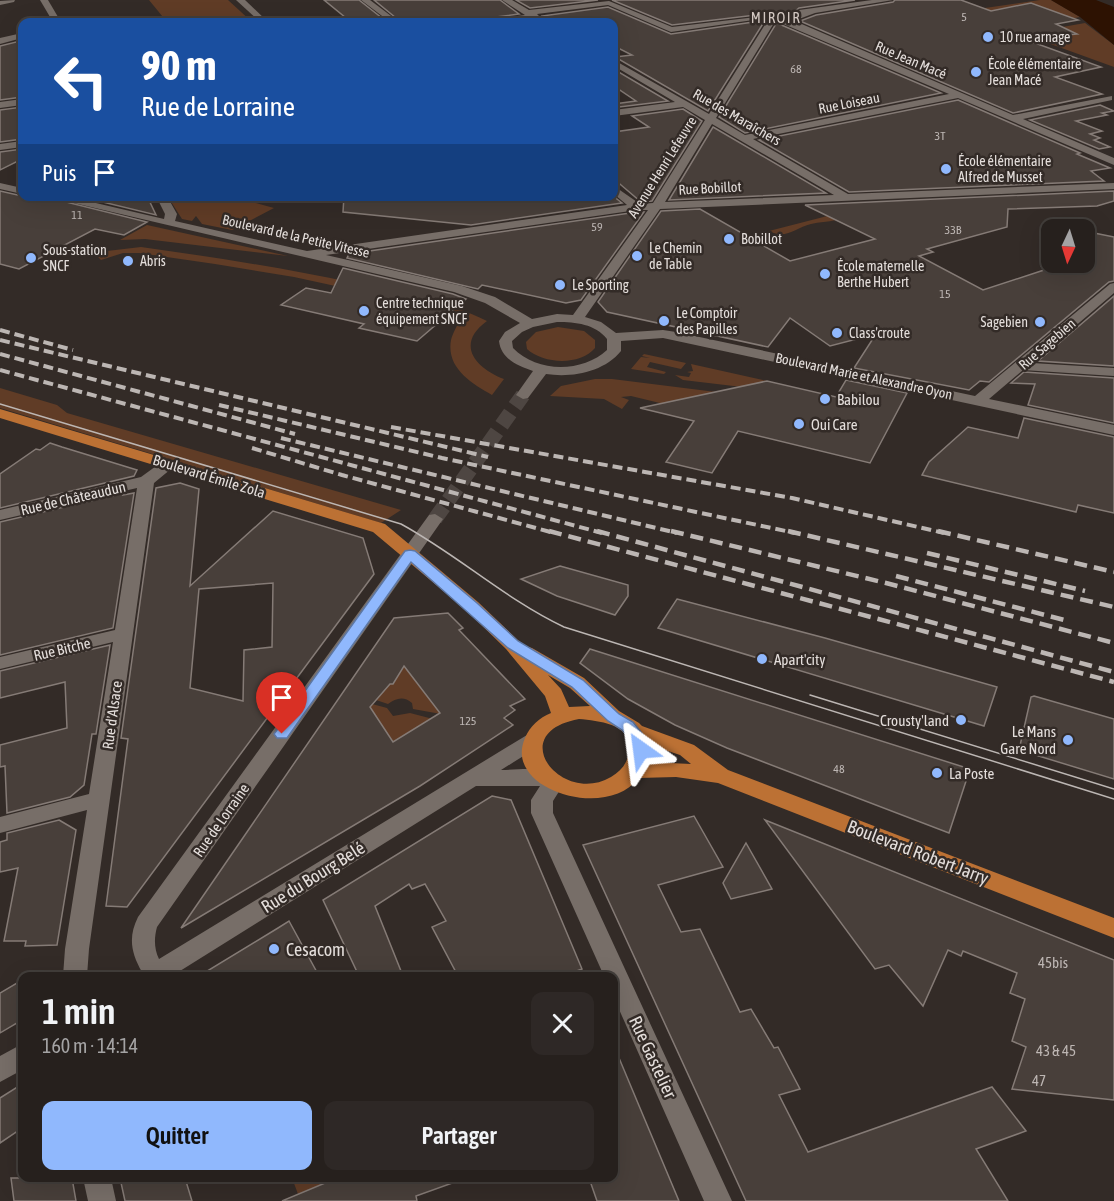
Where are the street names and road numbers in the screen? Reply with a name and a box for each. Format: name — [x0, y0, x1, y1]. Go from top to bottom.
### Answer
street label: Rue Jean Macé — [873, 38, 949, 82]
street label: Rue des Maraîchers — [690, 85, 784, 149]
street label: Rue Loiseau — [817, 89, 881, 117]
street label: Avenue Henri Lefeuvre — [624, 113, 700, 221]
street label: Rue Bobillot — [678, 178, 742, 198]
street label: Boulevard de la Petite Vitesse — [221, 211, 371, 261]
street label: Rue Sagebien — [1016, 315, 1078, 373]
street label: Boulevard Marie et Alexandre Oyon — [774, 349, 954, 403]
street label: Boulevard Émile Zola — [151, 451, 267, 501]
street label: Rue de Châteaudun — [19, 478, 127, 518]
street label: Rue Bitche — [32, 634, 92, 664]
street label: Rue d'Alsace — [99, 679, 125, 750]
street label: Rue de Lorraine — [190, 780, 253, 860]
street label: Boulevard Robert Jarry — [845, 815, 991, 889]
street label: Rue du Bourg Belé — [257, 837, 369, 917]
street label: Rue Gastelier — [625, 1013, 681, 1102]

